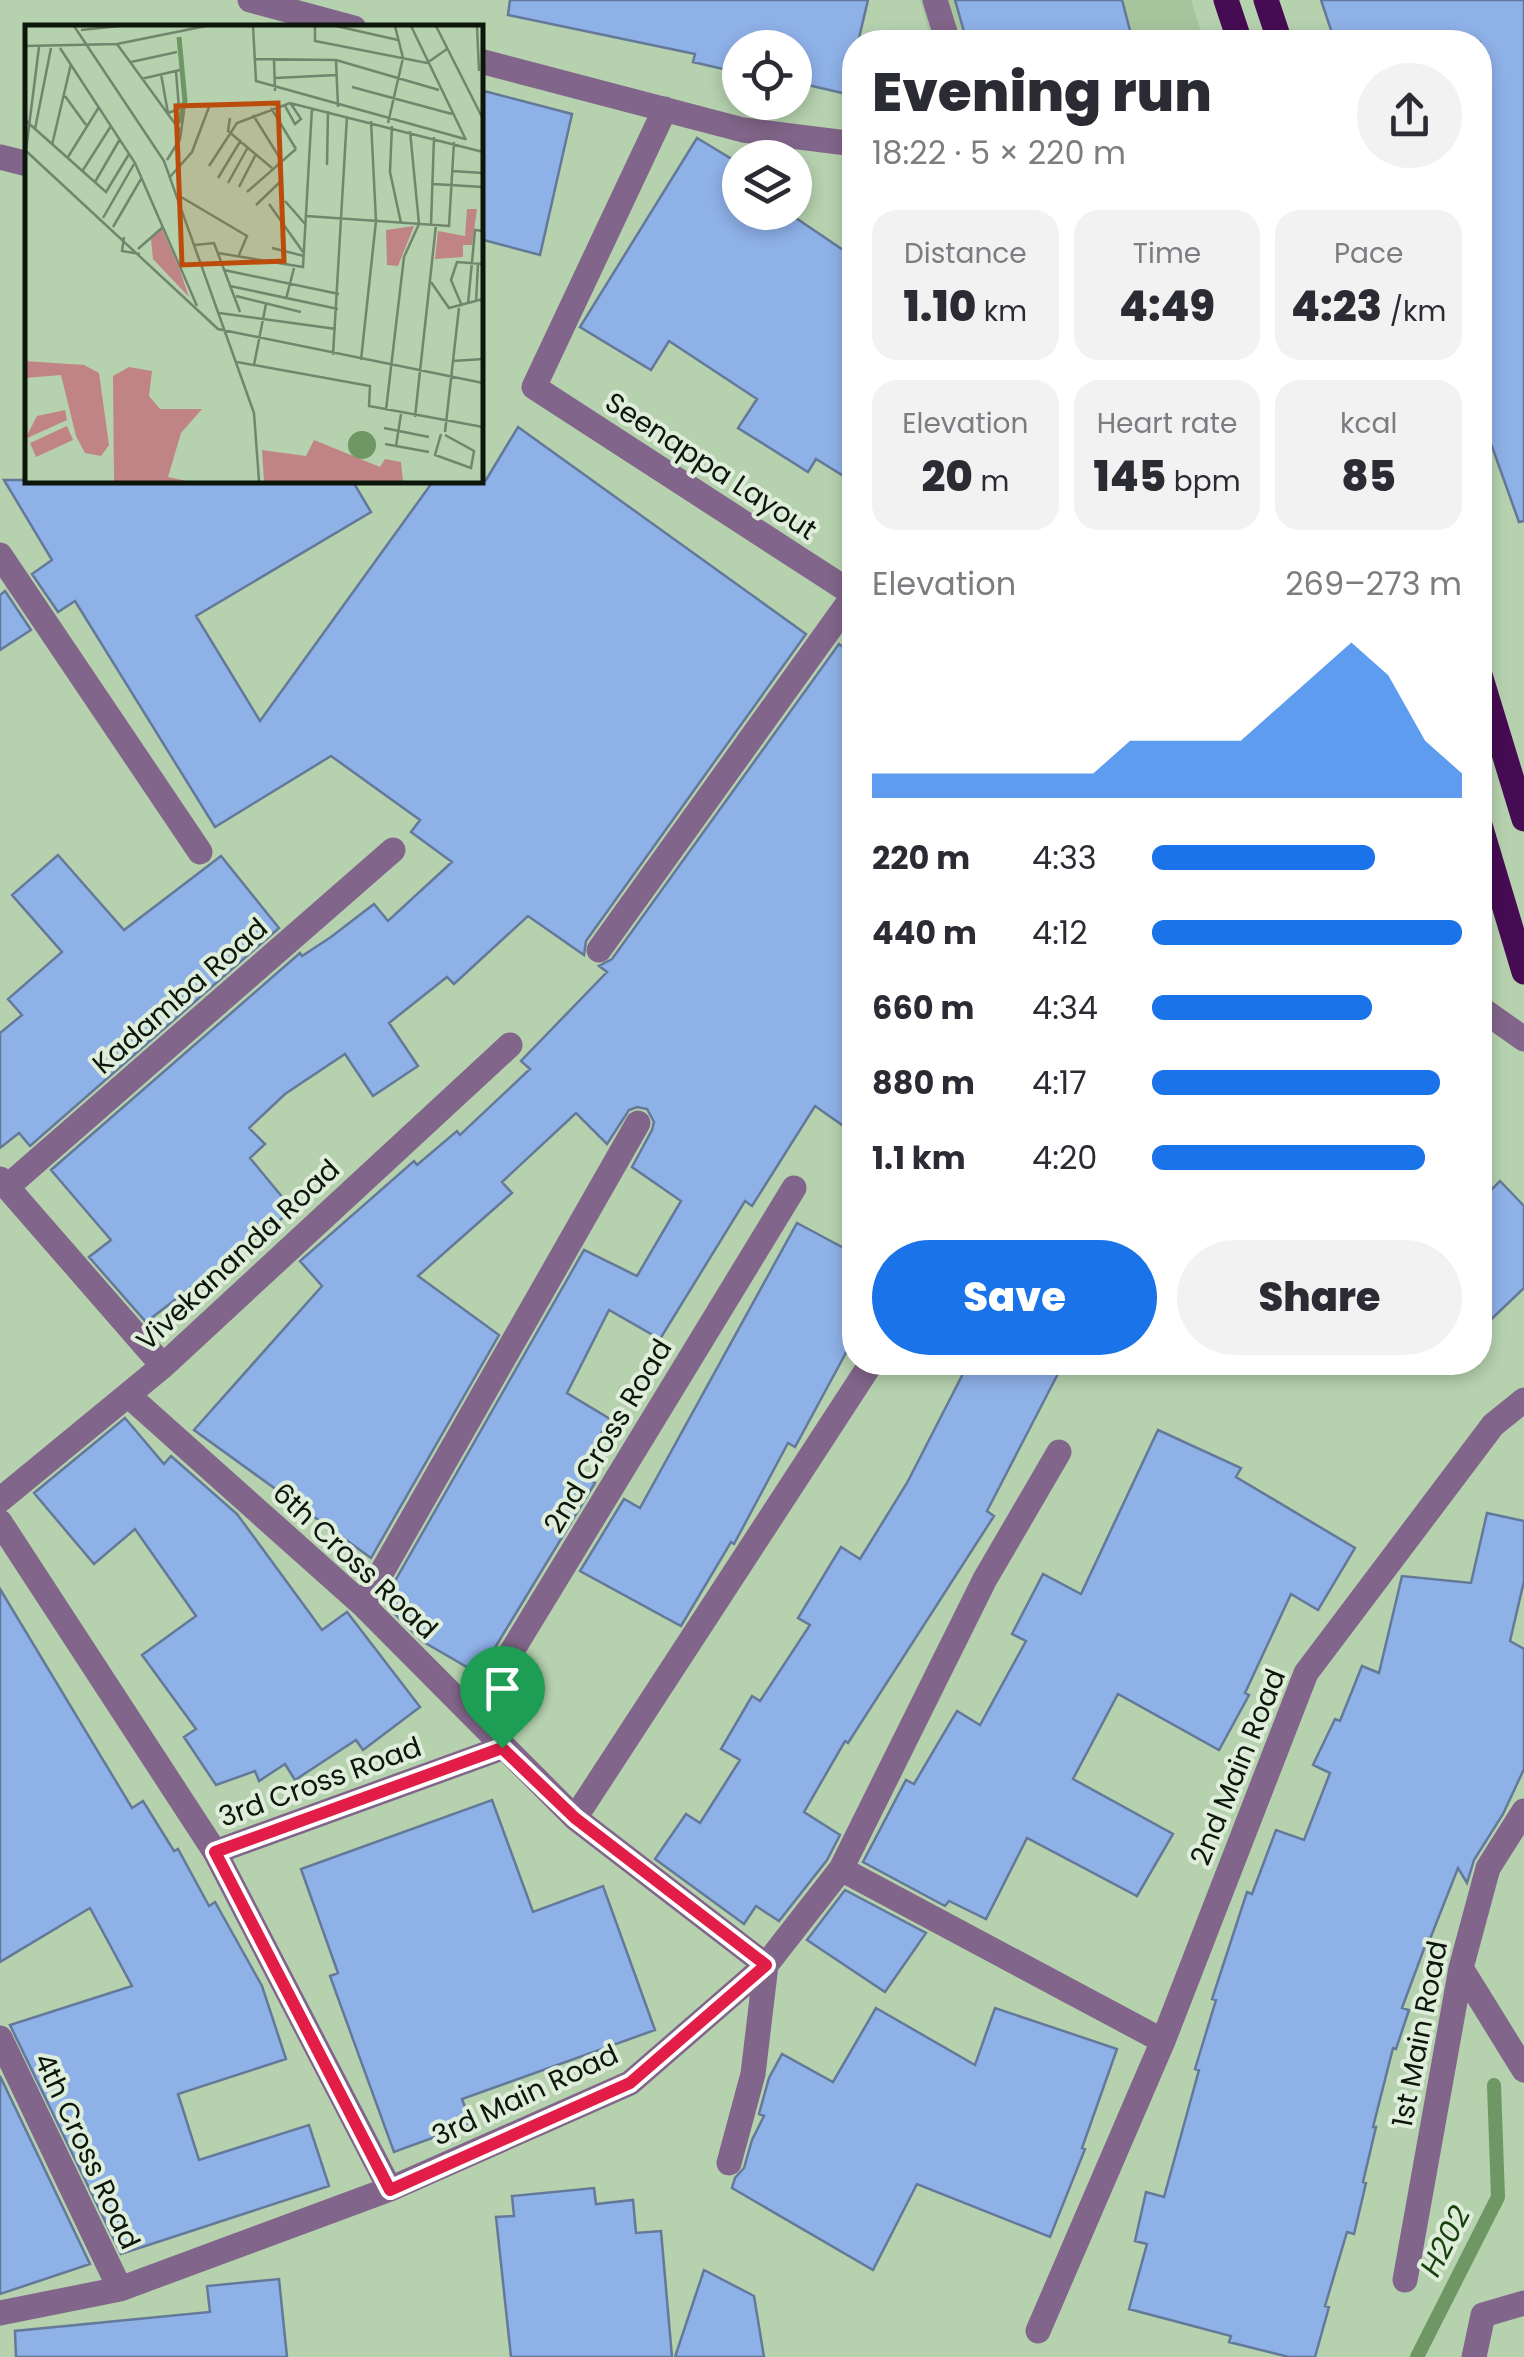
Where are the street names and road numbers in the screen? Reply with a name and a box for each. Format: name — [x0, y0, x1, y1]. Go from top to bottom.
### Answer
street label: Seenappa Layout — [598, 383, 824, 549]
street label: Kadamba Road — [84, 909, 276, 1083]
street label: Vivekananda Road — [128, 1150, 348, 1360]
street label: 2nd Cross Road — [535, 1332, 681, 1540]
street label: 6th Cross Road — [264, 1474, 446, 1648]
street label: 2nd Main Road — [1181, 1663, 1295, 1871]
street label: 3rd Cross Road — [213, 1727, 427, 1837]
street label: 1st Main Road — [1383, 1937, 1457, 2131]
street label: 3rd Main Road — [425, 2035, 625, 2155]
street label: 4th Cross Road — [24, 2046, 150, 2256]

